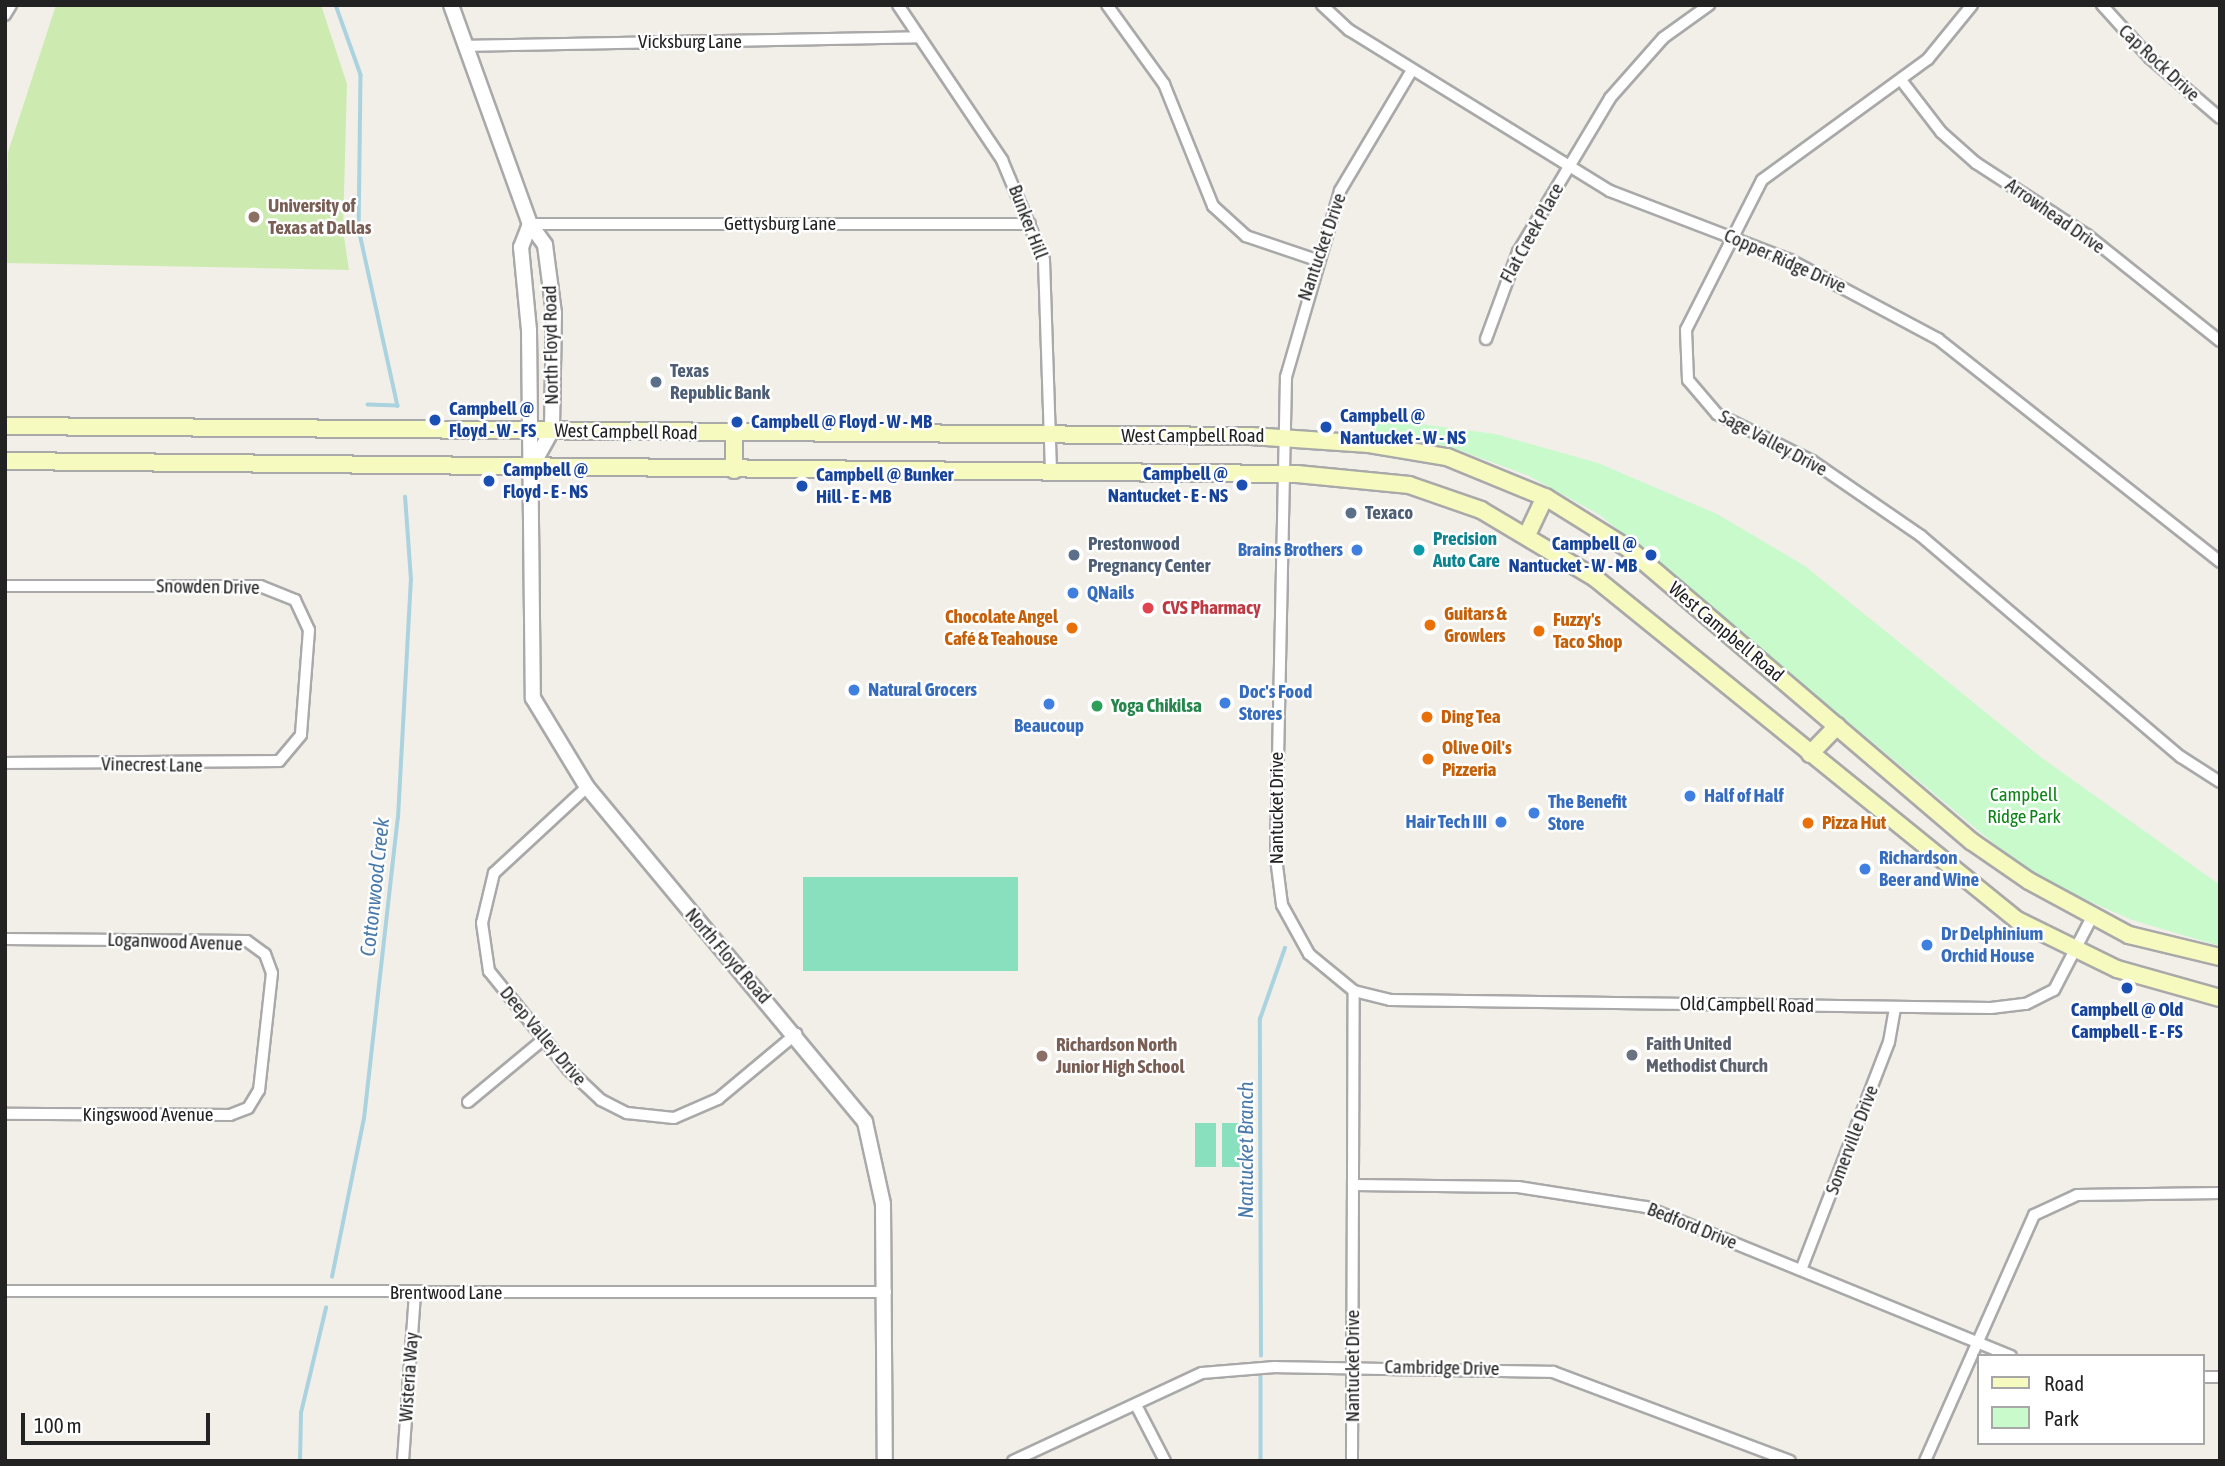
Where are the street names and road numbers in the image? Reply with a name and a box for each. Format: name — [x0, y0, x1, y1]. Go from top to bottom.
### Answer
street label: Cap Rock Drive — [2114, 20, 2204, 106]
street label: Vicksburg Lane — [638, 31, 742, 53]
street label: Arrowhead Drive — [2001, 173, 2109, 259]
street label: Flat Creek Place — [1495, 179, 1569, 287]
street label: Bunker Hill — [1003, 182, 1053, 262]
street label: Nantucket Drive — [1293, 190, 1351, 304]
street label: Gettysburg Lane — [724, 213, 836, 235]
street label: Copper Ridge Drive — [1720, 224, 1850, 298]
street label: North Floyd Road — [539, 285, 563, 405]
street label: Sage Valley Drive — [1715, 405, 1831, 481]
street label: West Campbell Road — [554, 419, 698, 445]
street label: West Campbell Road — [1121, 425, 1265, 447]
street label: Snowden Drive — [156, 575, 260, 599]
street label: West Campbell Road — [1664, 577, 1788, 687]
street label: Nantucket Drive — [1266, 752, 1288, 864]
street label: Vinecrest Lane — [101, 753, 203, 777]
street label: North Floyd Road — [680, 903, 776, 1009]
street label: Loganwood Avenue — [107, 928, 243, 956]
street label: Deep Valley Drive — [495, 982, 591, 1090]
street label: Old Campbell Road — [1680, 992, 1814, 1018]
street label: Somerville Drive — [1821, 1082, 1883, 1198]
street label: Kingswood Avenue — [83, 1104, 213, 1126]
street label: Bedford Drive — [1644, 1198, 1740, 1254]
street label: Brentwood Lane — [390, 1282, 502, 1304]
street label: Nantucket Drive — [1342, 1310, 1364, 1422]
street label: Wisteria Way — [394, 1331, 424, 1423]
street label: Cambridge Drive — [1384, 1356, 1500, 1380]

